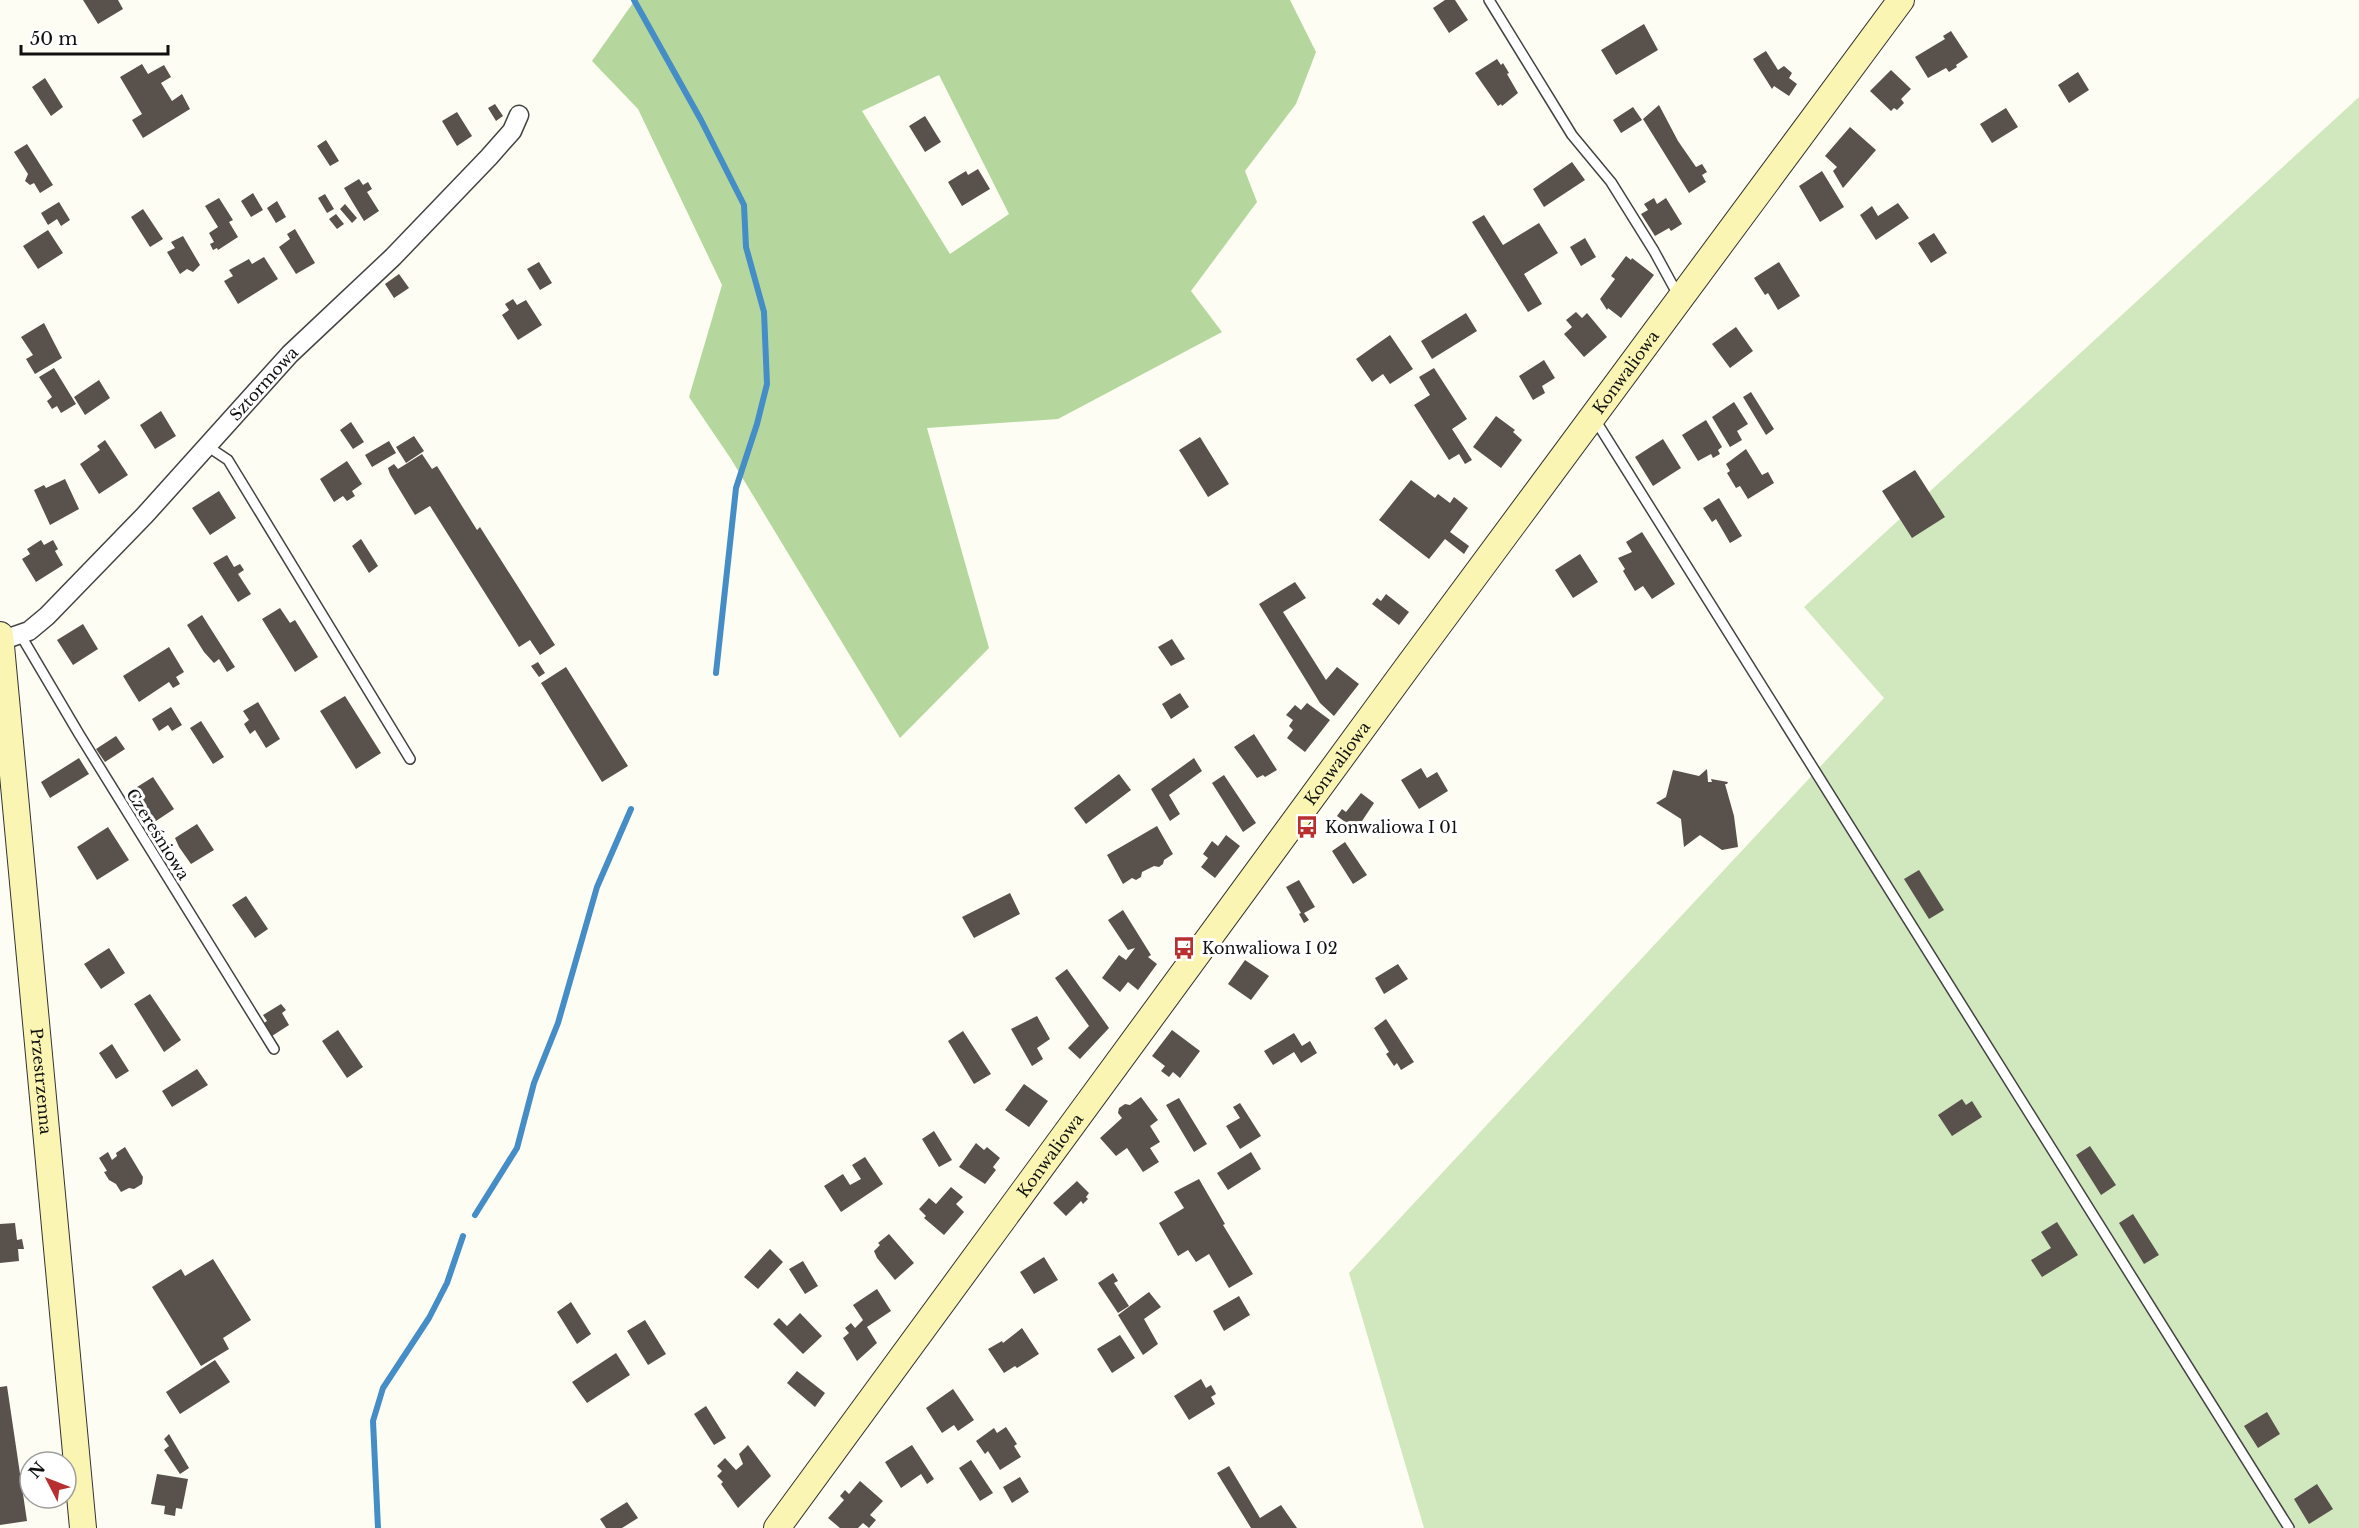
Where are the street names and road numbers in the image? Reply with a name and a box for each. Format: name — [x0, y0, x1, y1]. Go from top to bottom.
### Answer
street label: Konwaliowa — [1588, 326, 1663, 418]
street label: Sztormowa — [225, 342, 302, 425]
street label: Konwaliowa — [1300, 717, 1374, 809]
street label: Czereśniowa — [122, 785, 194, 883]
street label: Przestrzenna — [27, 1027, 56, 1135]
street label: Konwaliowa — [1013, 1109, 1087, 1201]

